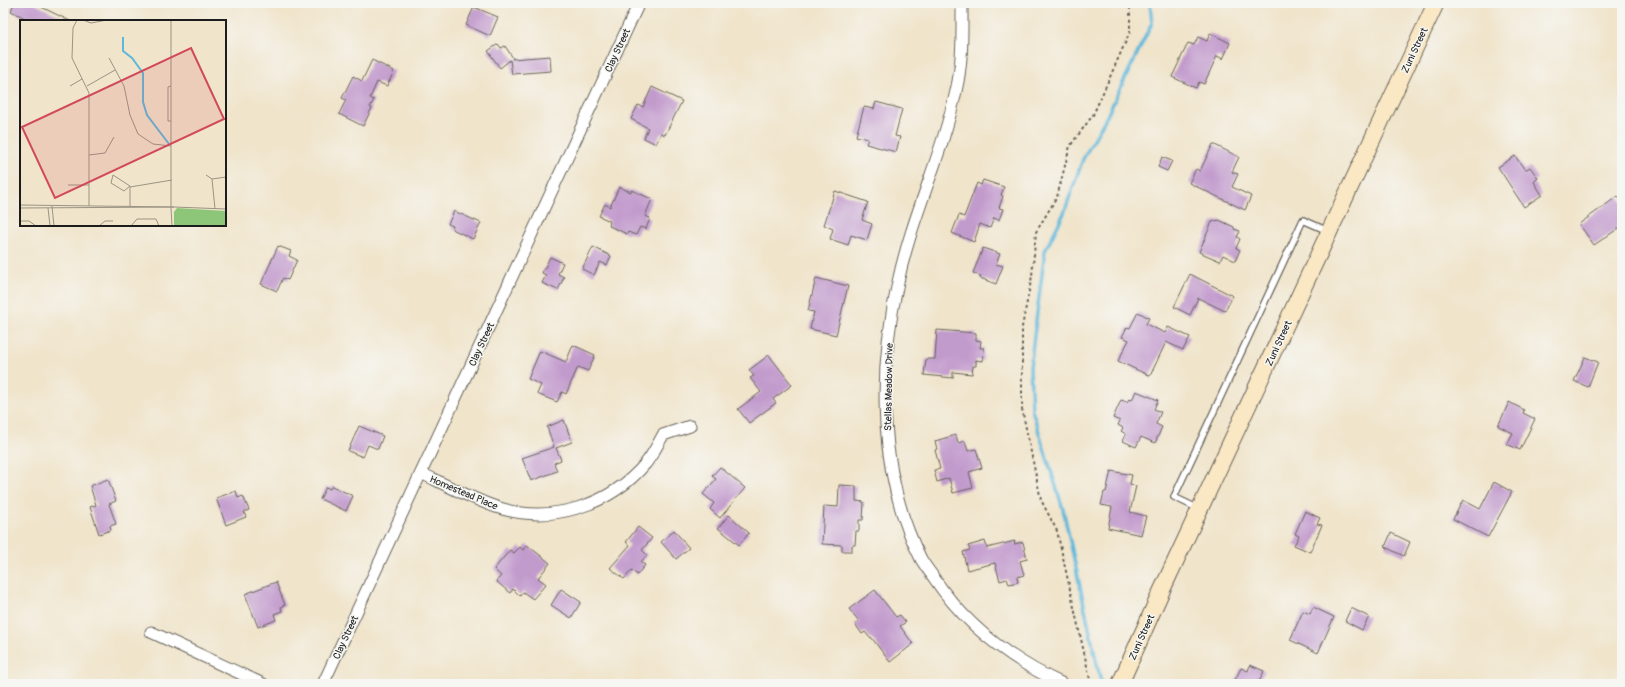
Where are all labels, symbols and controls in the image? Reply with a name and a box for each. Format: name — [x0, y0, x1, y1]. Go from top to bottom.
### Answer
inset map — [20, 20, 226, 226]
street label: Zuni Street — [1399, 25, 1431, 75]
street label: Clay Street — [603, 26, 634, 74]
street label: Zuni Street — [1263, 318, 1295, 368]
street label: Clay Street — [467, 320, 498, 368]
street label: Stellas Meadow Drive — [882, 343, 896, 431]
street label: Homestead Place — [428, 473, 500, 513]
street label: Zuni Street — [1127, 612, 1158, 662]
street label: Clay Street — [331, 613, 362, 661]

